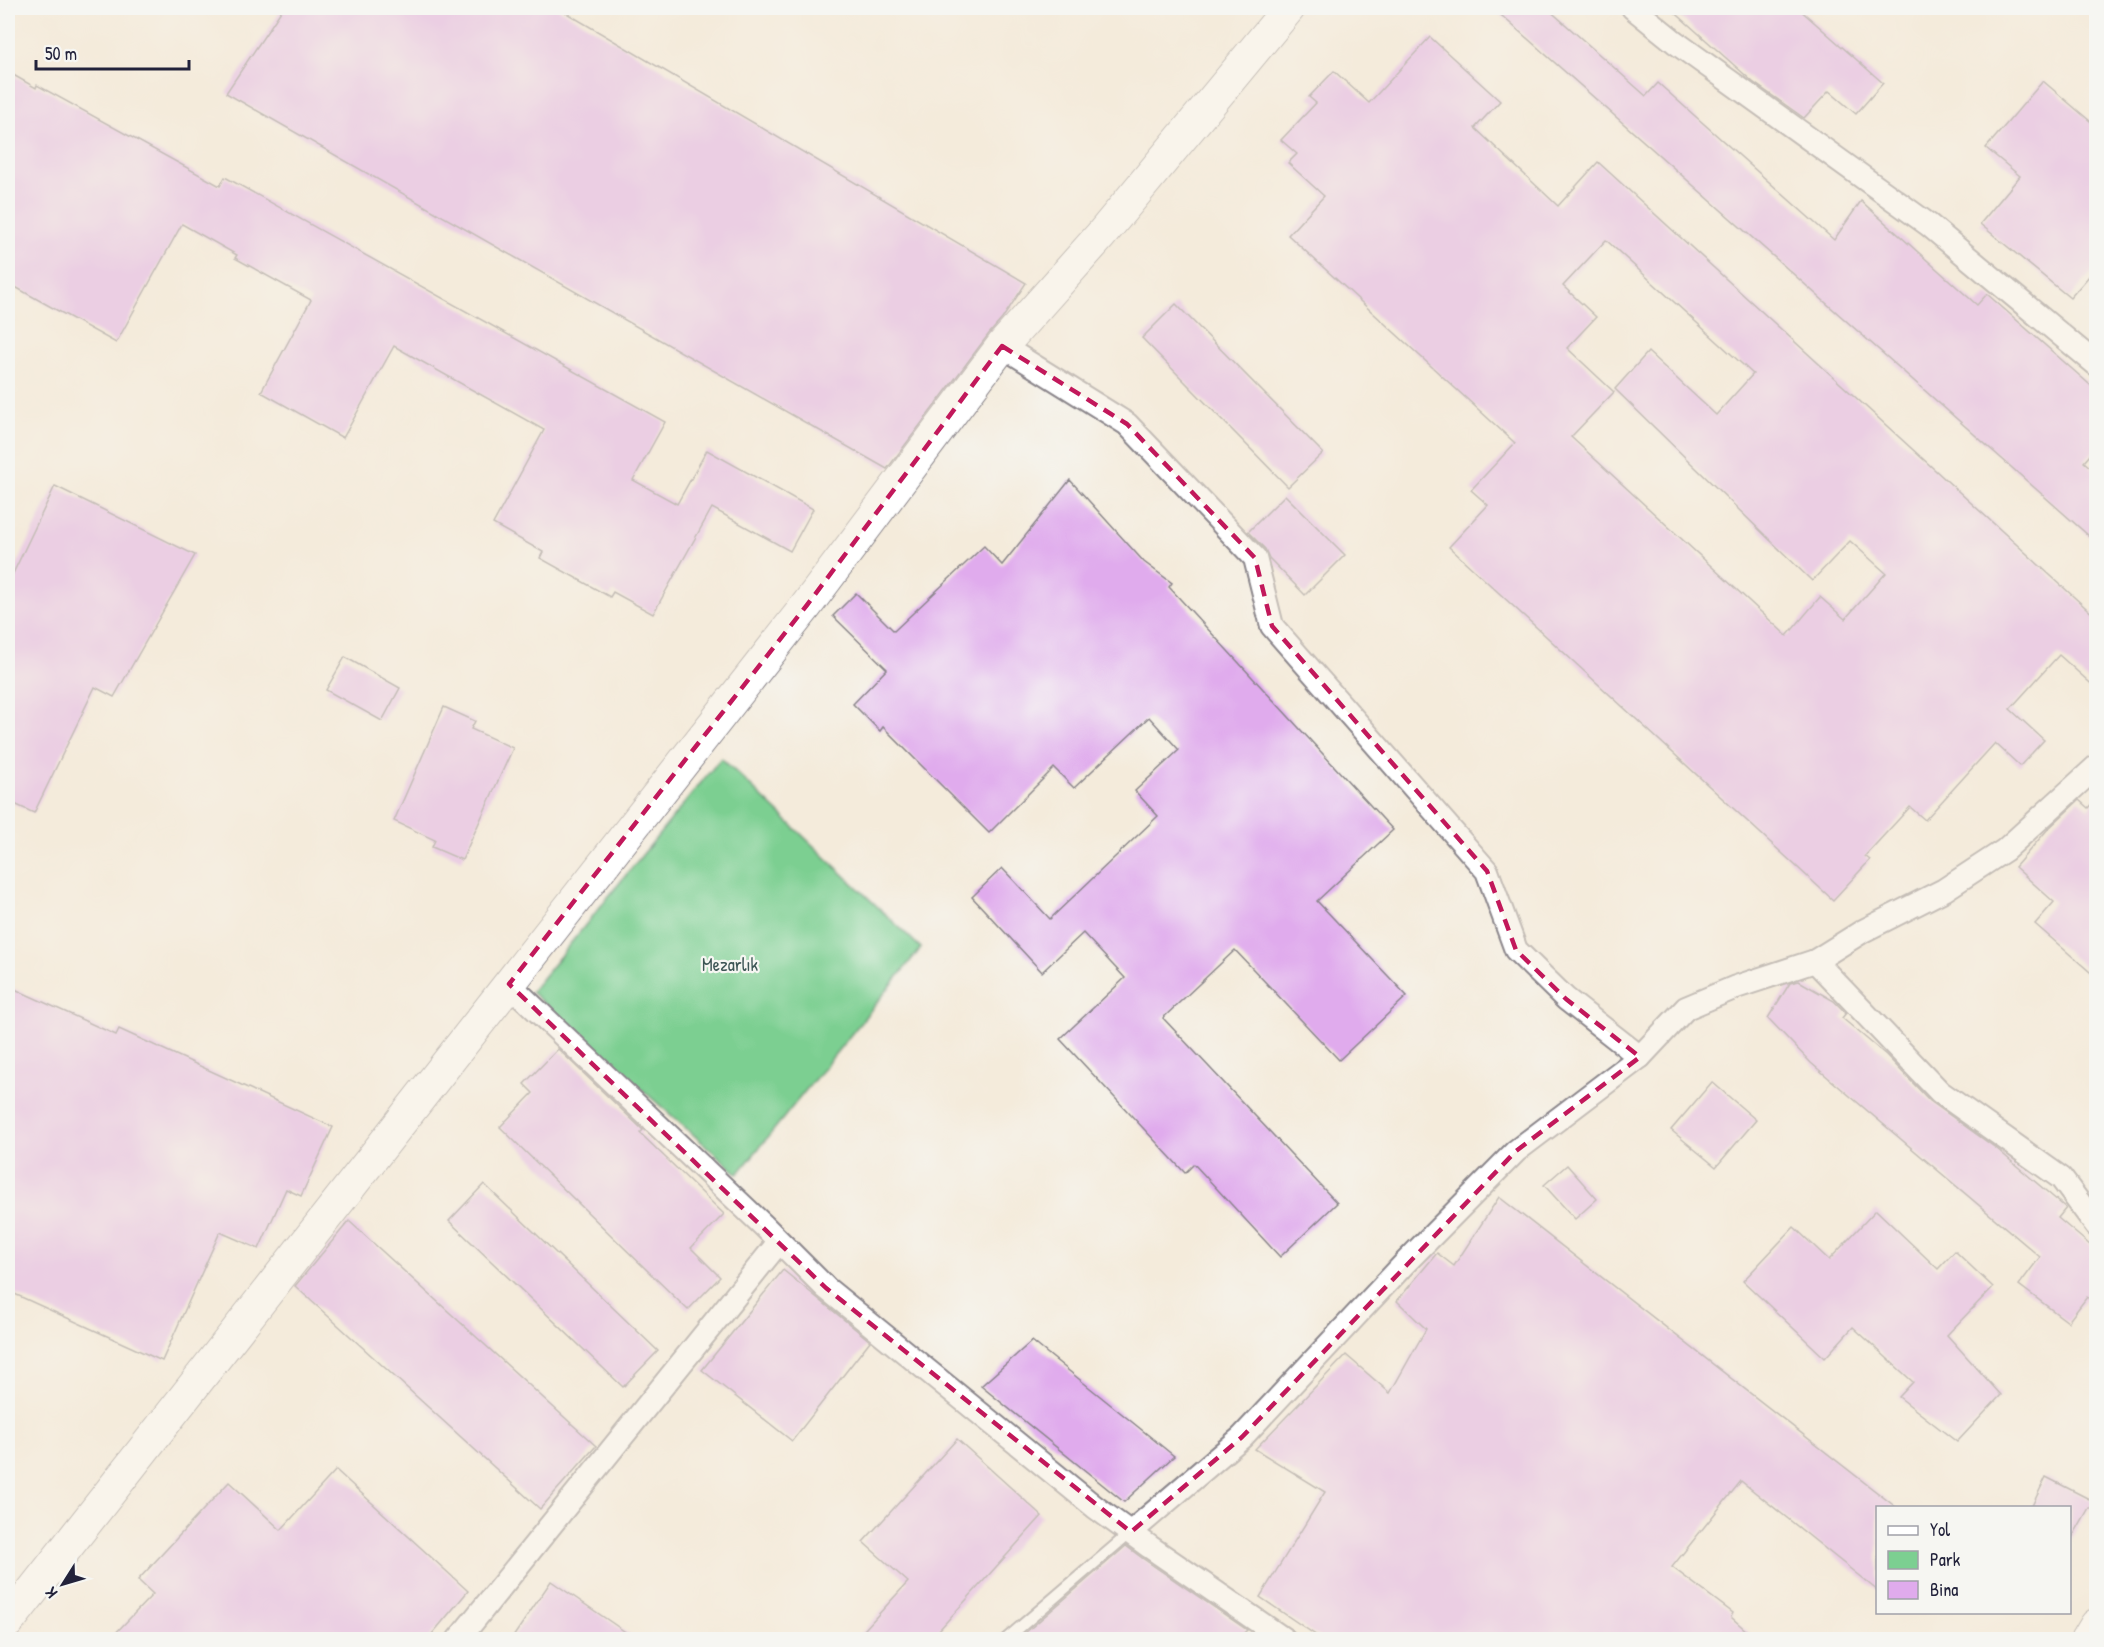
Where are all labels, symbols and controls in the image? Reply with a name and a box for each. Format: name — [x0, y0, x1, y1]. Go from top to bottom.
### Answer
scale bar — [36, 33, 189, 71]
text: 50 m — [45, 41, 77, 66]
park label: Mezarlık — [702, 952, 758, 977]
legend — [1876, 1506, 2071, 1614]
text: Yol — [1930, 1517, 1950, 1542]
text: Park — [1930, 1547, 1961, 1572]
north arrow — [33, 1554, 93, 1614]
text: Bina — [1930, 1577, 1958, 1602]
text: K — [39, 1583, 62, 1603]

